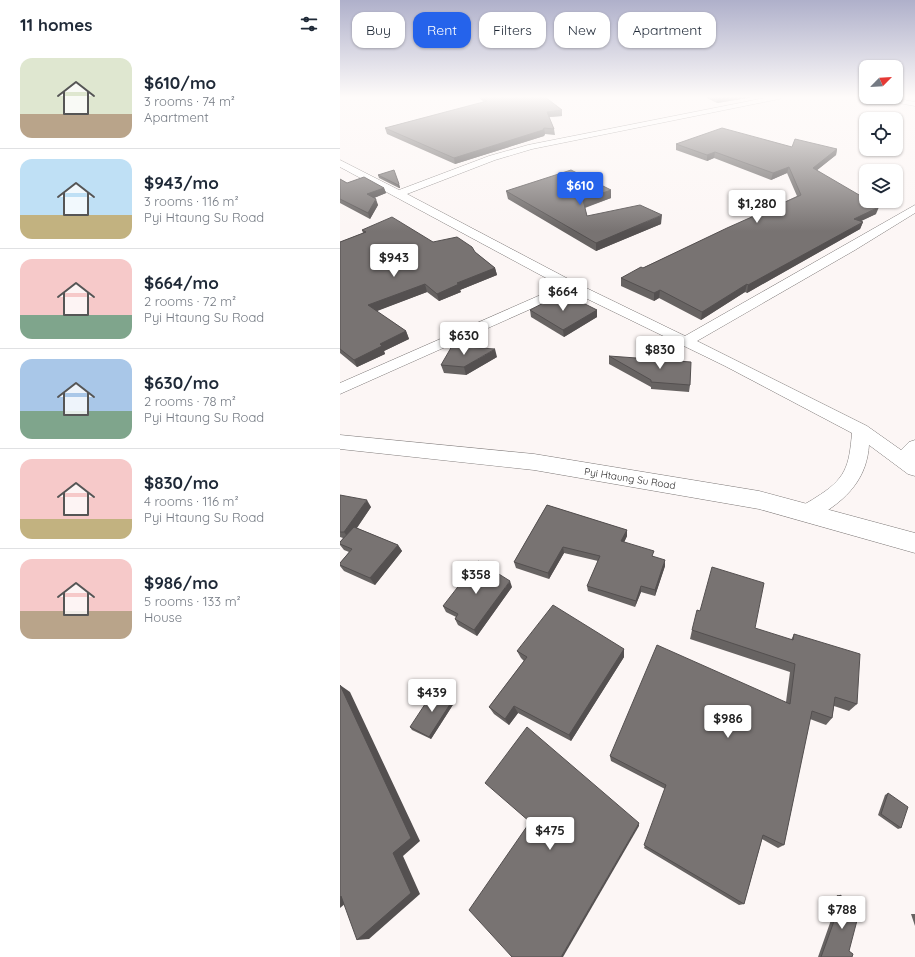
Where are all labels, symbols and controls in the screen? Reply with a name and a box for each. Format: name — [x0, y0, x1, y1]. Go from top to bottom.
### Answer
chip: Buy — [352, 12, 405, 48]
chip: Rent — [413, 12, 471, 48]
chip: Filters — [479, 12, 546, 48]
chip: New — [554, 12, 610, 48]
chip: Apartment — [618, 12, 716, 48]
icon: filters — [298, 13, 320, 35]
text: 11 homes — [20, 14, 92, 35]
north arrow — [859, 60, 903, 104]
map controls — [859, 60, 903, 208]
text: $610/mo — [144, 72, 216, 93]
icon: home — [52, 74, 100, 122]
text: 3 rooms · 74 m² — [144, 93, 235, 109]
text: Apartment — [144, 109, 209, 125]
button: locate — [859, 112, 903, 156]
button: layers — [859, 164, 903, 208]
text: $943/mo — [144, 172, 219, 193]
pin: $610 — [556, 172, 604, 206]
icon: home — [52, 175, 100, 223]
text: $610 — [566, 177, 594, 193]
pin: $1,280 — [724, 190, 790, 224]
text: 3 rooms · 116 m² — [144, 193, 239, 209]
text: $1,280 — [738, 195, 776, 211]
text: Pyi Htaung Su Road — [144, 209, 264, 225]
pin: $943 — [370, 244, 418, 278]
text: $943 — [379, 249, 409, 265]
text: $664/mo — [144, 272, 219, 293]
icon: home — [52, 275, 100, 323]
pin: $664 — [539, 278, 587, 312]
text: $664 — [548, 283, 578, 299]
text: 2 rooms · 72 m² — [144, 293, 236, 309]
text: Pyi Htaung Su Road — [144, 309, 264, 325]
pin: $630 — [440, 322, 488, 356]
text: $630 — [449, 327, 479, 343]
pin: $830 — [636, 336, 684, 370]
text: $830 — [645, 341, 675, 357]
text: $630/mo — [144, 372, 219, 393]
icon: home — [52, 375, 100, 423]
text: 2 rooms · 78 m² — [144, 393, 236, 409]
text: Pyi Htaung Su Road — [144, 409, 264, 425]
street label: Pyi Htaung Su Road — [583, 465, 677, 492]
text: $830/mo — [144, 472, 219, 493]
icon: home — [52, 475, 100, 523]
text: 4 rooms · 116 m² — [144, 493, 239, 509]
text: Pyi Htaung Su Road — [144, 509, 264, 525]
pin: $358 — [452, 561, 500, 595]
text: $358 — [461, 566, 491, 582]
text: $986/mo — [144, 572, 218, 593]
icon: home — [52, 575, 100, 623]
text: 5 rooms · 133 m² — [144, 593, 241, 609]
text: House — [144, 609, 182, 625]
pin: $439 — [408, 679, 456, 713]
text: $439 — [417, 684, 447, 700]
pin: $986 — [704, 705, 752, 739]
text: $986 — [713, 710, 743, 726]
pin: $475 — [526, 817, 574, 851]
text: $475 — [535, 822, 565, 838]
pin: $788 — [818, 896, 866, 930]
text: $788 — [827, 901, 857, 917]

